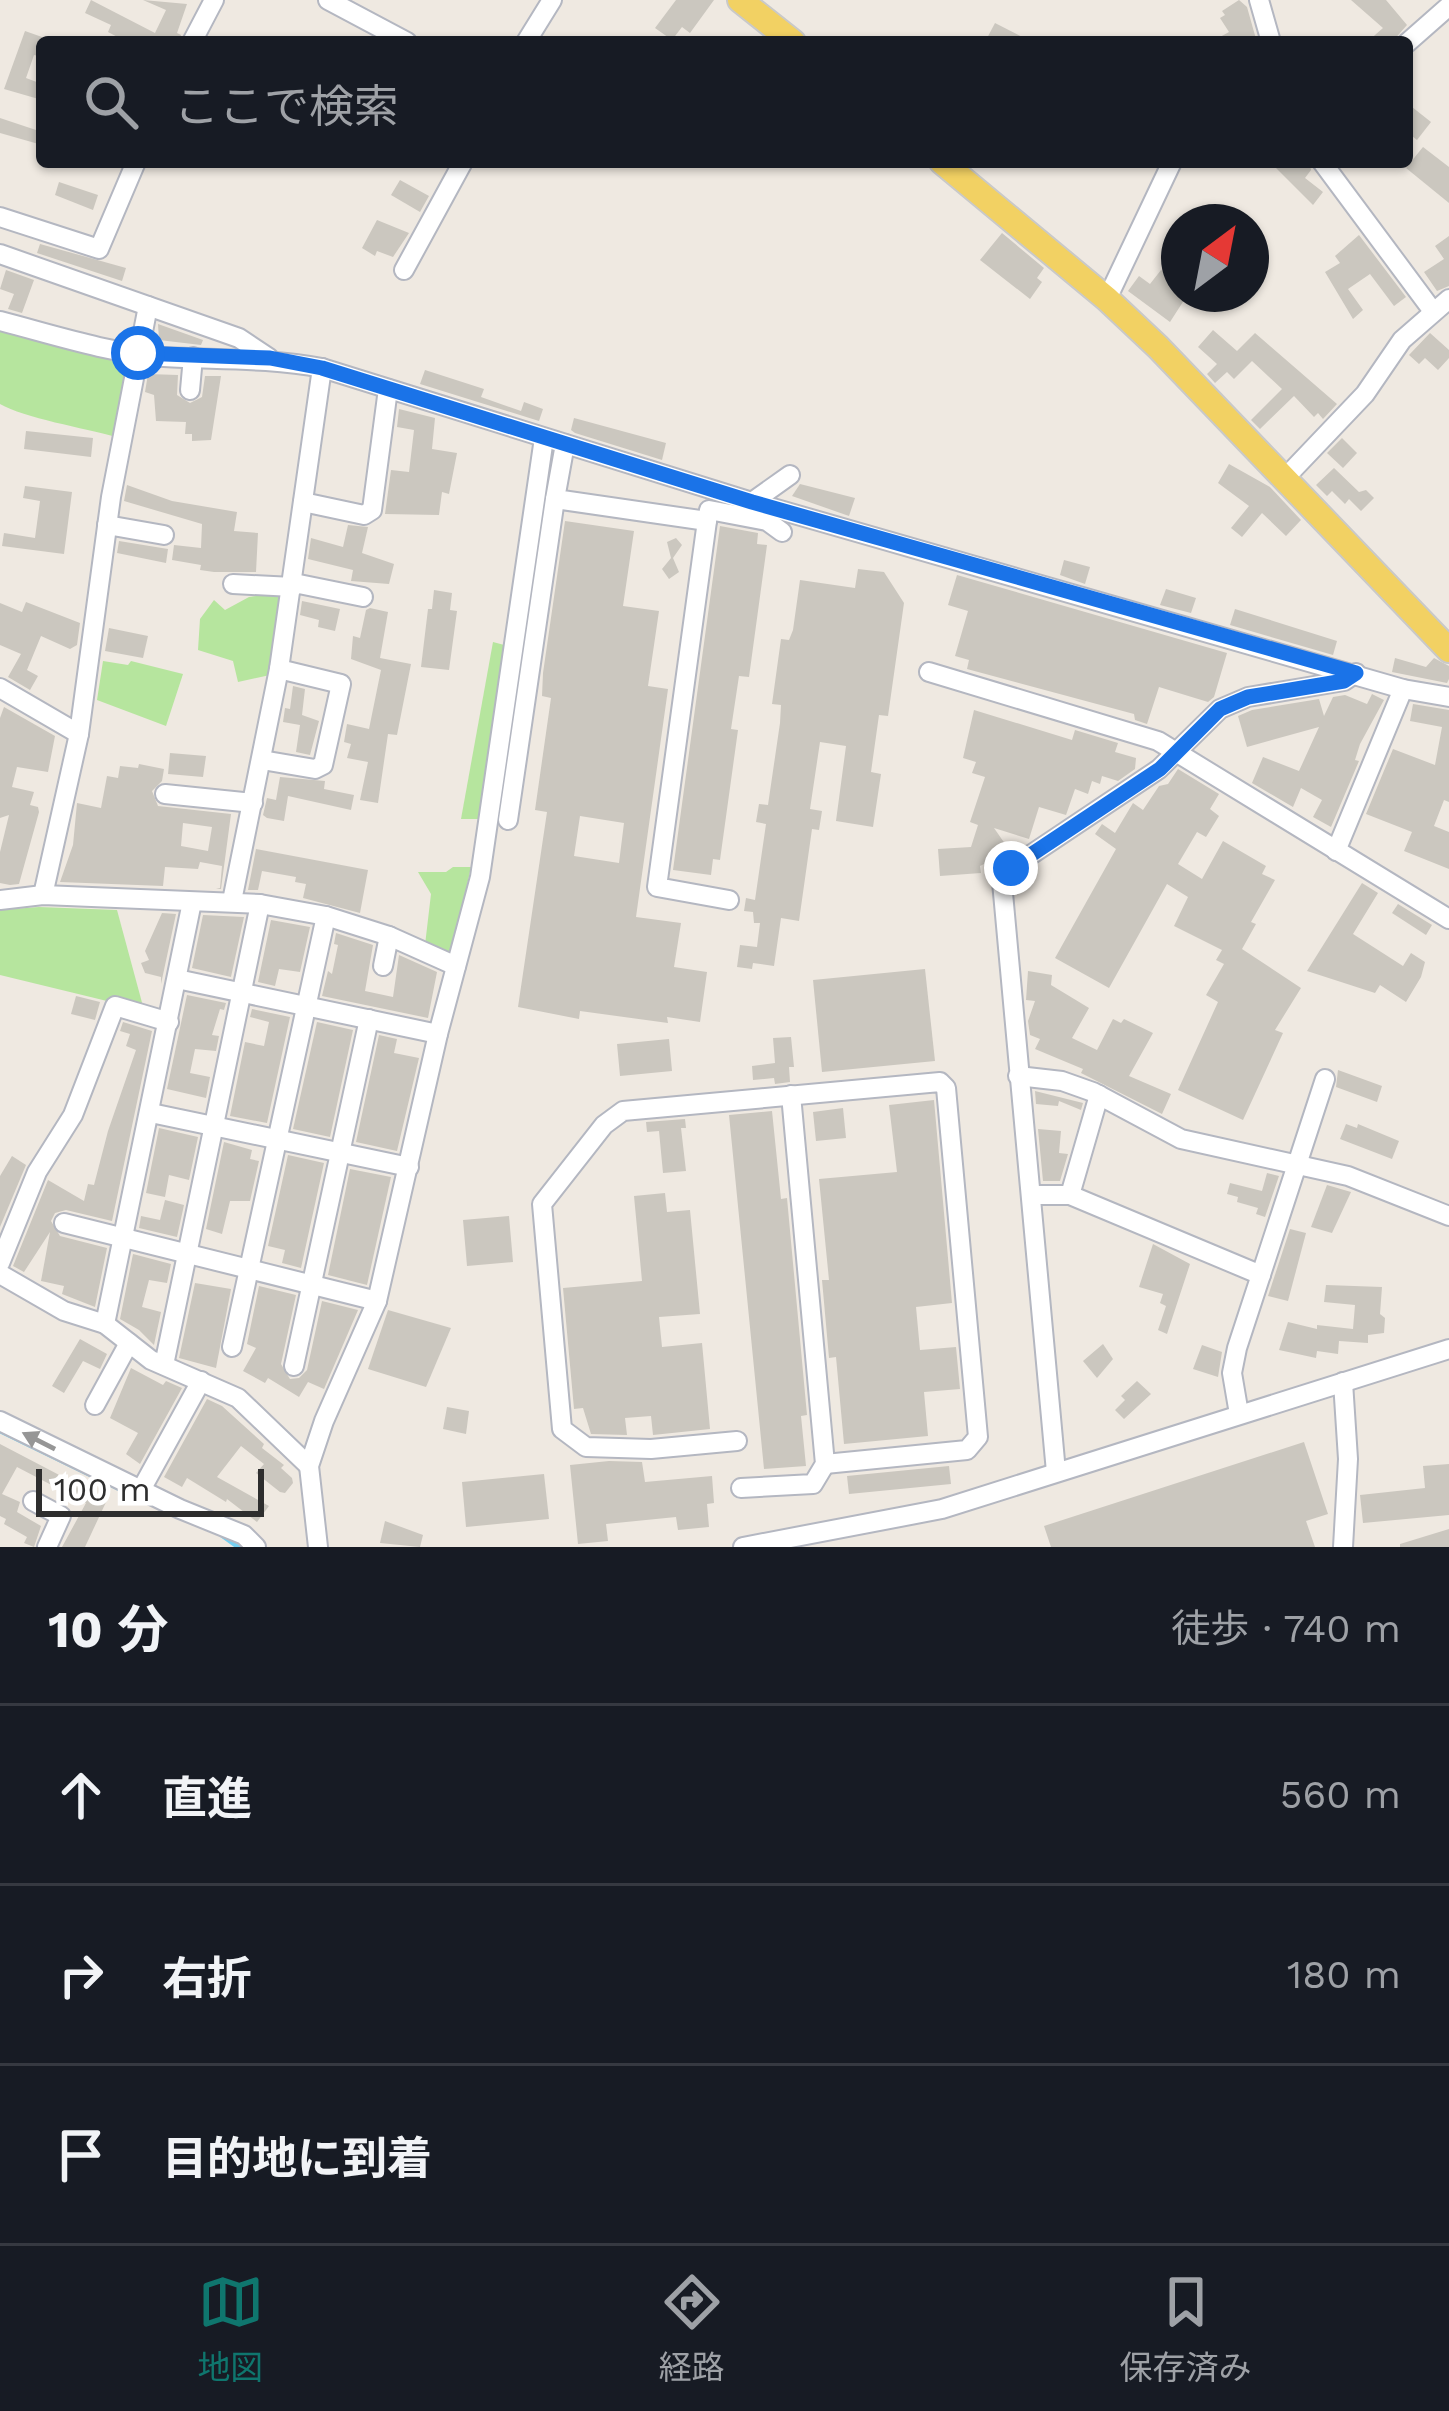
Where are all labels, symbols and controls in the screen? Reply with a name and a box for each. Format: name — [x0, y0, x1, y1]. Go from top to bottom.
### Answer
search box — [36, 36, 1413, 168]
icon: search — [78, 69, 144, 135]
text: ここで検索 — [174, 80, 399, 133]
north arrow — [1161, 204, 1269, 312]
route start — [111, 326, 165, 380]
route end — [984, 841, 1038, 895]
one-way arrow — [21, 1431, 56, 1452]
scale bar — [36, 1463, 264, 1516]
text: 100 m — [54, 1470, 151, 1509]
text: 10 分 — [48, 1600, 168, 1659]
text: 徒歩 · 740 m — [1171, 1606, 1401, 1651]
icon: ahead — [48, 1762, 114, 1828]
text: 直進 — [162, 1772, 252, 1825]
text: 560 m — [1280, 1772, 1401, 1817]
icon: right — [48, 1942, 114, 2008]
text: 右折 — [162, 1952, 252, 2005]
text: 180 m — [1287, 1952, 1401, 1997]
icon: arrive — [48, 2122, 114, 2188]
text: 目的地に到着 — [162, 2132, 432, 2185]
tab: 地図 — [198, 2269, 264, 2389]
tab: 経路 — [659, 2269, 725, 2389]
tab: 保存済み — [1120, 2269, 1252, 2389]

